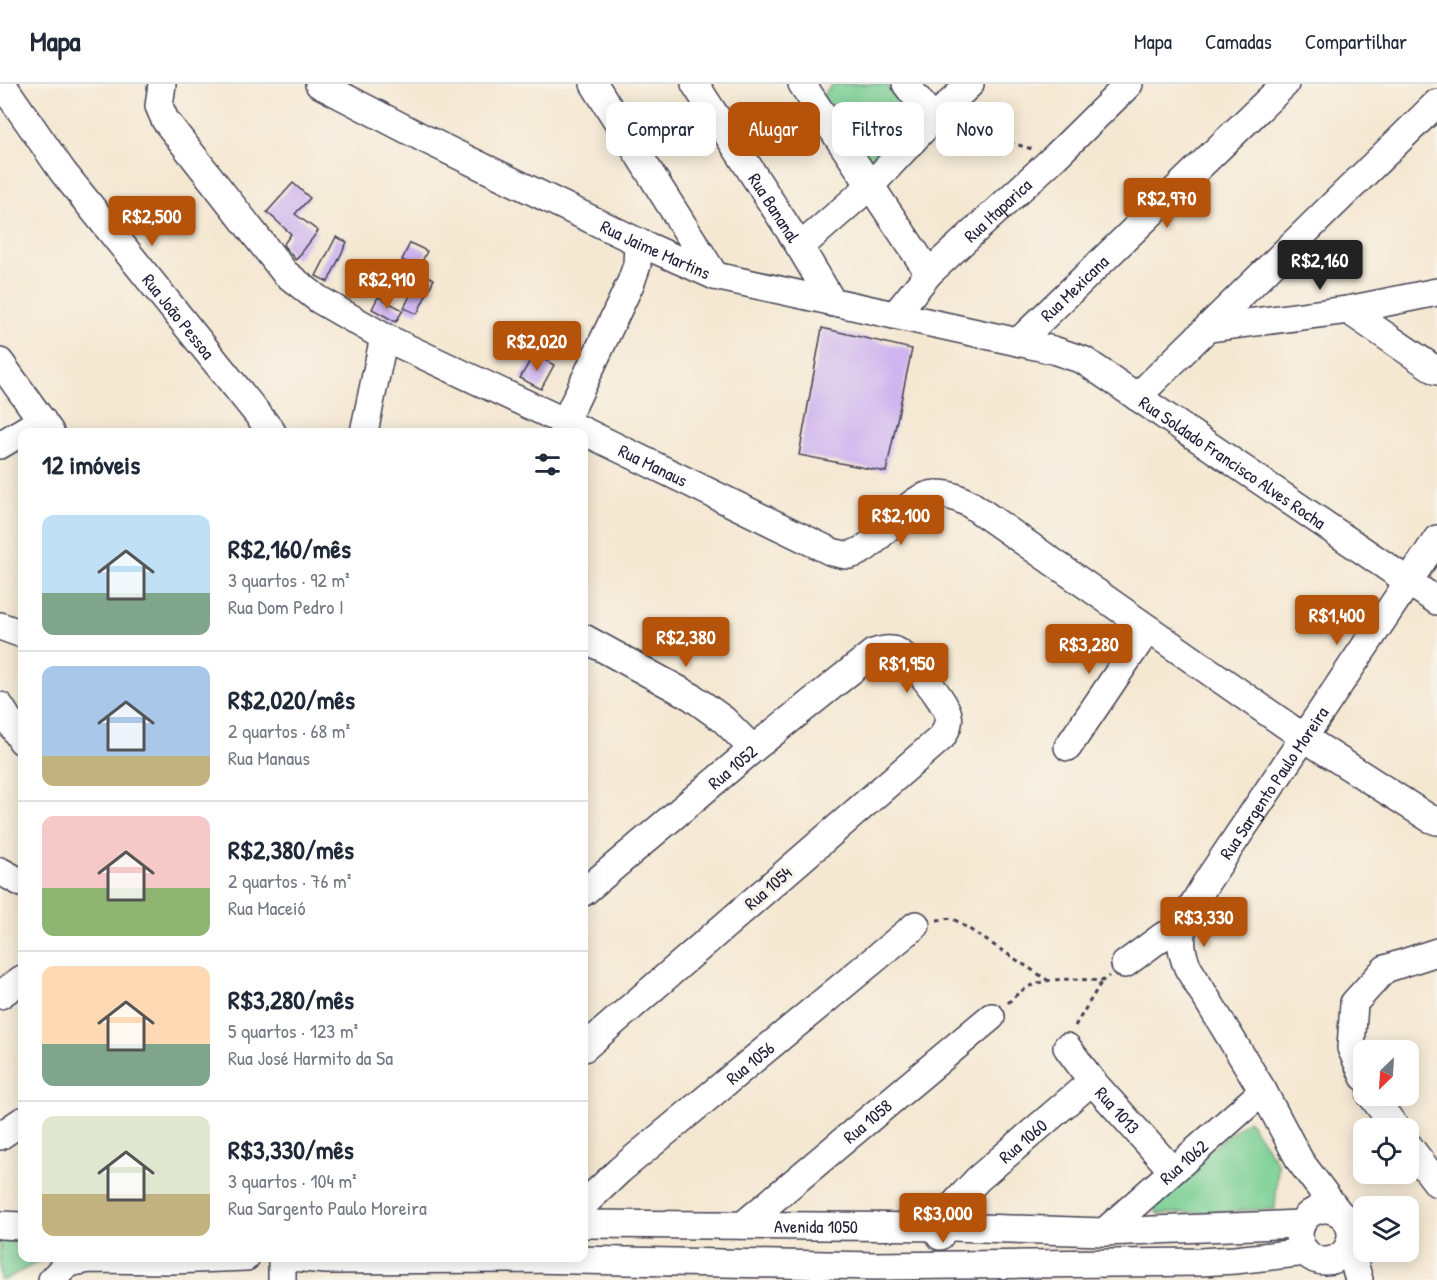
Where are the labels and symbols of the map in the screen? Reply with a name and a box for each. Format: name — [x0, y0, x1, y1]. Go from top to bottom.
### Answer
street label: Rua Bananal — [743, 168, 806, 247]
street label: Rua Itaparica — [958, 172, 1037, 248]
pin: R$2,970 — [1112, 178, 1222, 229]
pin: R$2,500 — [97, 196, 207, 247]
street label: Rua Jaime Martins — [597, 213, 714, 285]
pin: R$2,160 — [1265, 240, 1375, 291]
street label: Rua Mexicana — [1035, 249, 1114, 327]
pin: R$2,910 — [332, 259, 442, 310]
street label: Rua João Pessoa — [137, 268, 221, 364]
pin: R$2,020 — [482, 321, 592, 372]
street label: Rua Soldado Francisco Alves Rocha — [1134, 389, 1331, 534]
street label: Rua Manaus — [614, 438, 692, 492]
pin: R$2,100 — [846, 495, 956, 546]
pin: R$1,400 — [1282, 595, 1392, 646]
pin: R$2,380 — [631, 617, 741, 668]
pin: R$3,280 — [1034, 624, 1144, 675]
pin: R$1,950 — [852, 643, 962, 694]
street label: Rua Sargento Paulo Moreira — [1213, 701, 1334, 864]
street label: Rua 1052 — [702, 738, 762, 795]
street label: Rua 1054 — [739, 860, 797, 916]
pin: R$3,330 — [1149, 897, 1259, 948]
street label: Rua 1056 — [720, 1035, 779, 1090]
north arrow — [1353, 1040, 1419, 1106]
street label: Rua 1013 — [1090, 1081, 1146, 1139]
street label: Rua 1058 — [837, 1093, 897, 1149]
street label: Rua 1060 — [993, 1113, 1052, 1169]
street label: Rua 1062 — [1154, 1133, 1213, 1190]
pin: R$3,000 — [888, 1193, 998, 1244]
street label: Avenida 1050 — [774, 1213, 858, 1239]

